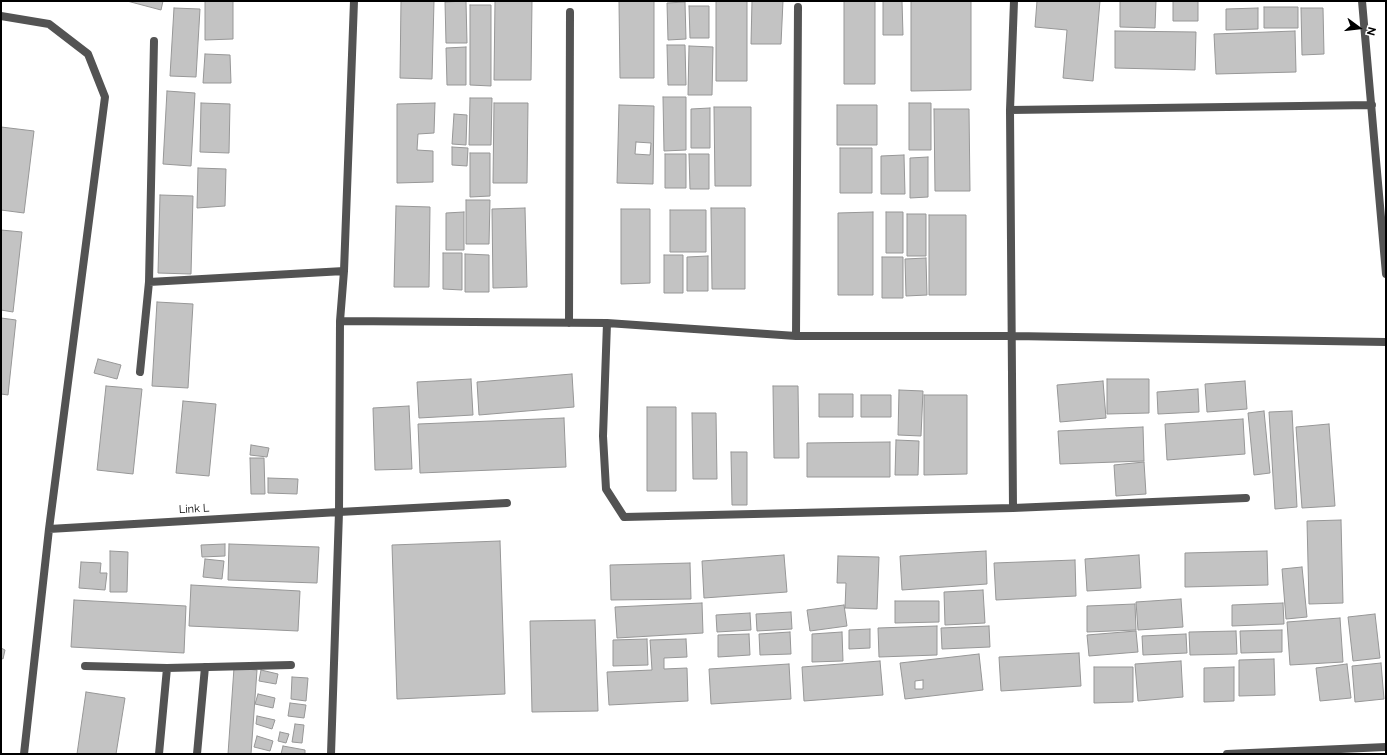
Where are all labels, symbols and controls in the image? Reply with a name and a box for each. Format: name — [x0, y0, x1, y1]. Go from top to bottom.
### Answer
north arrow — [1339, 8, 1379, 48]
text: N — [1364, 25, 1378, 37]
street label: Link L — [179, 502, 209, 516]

